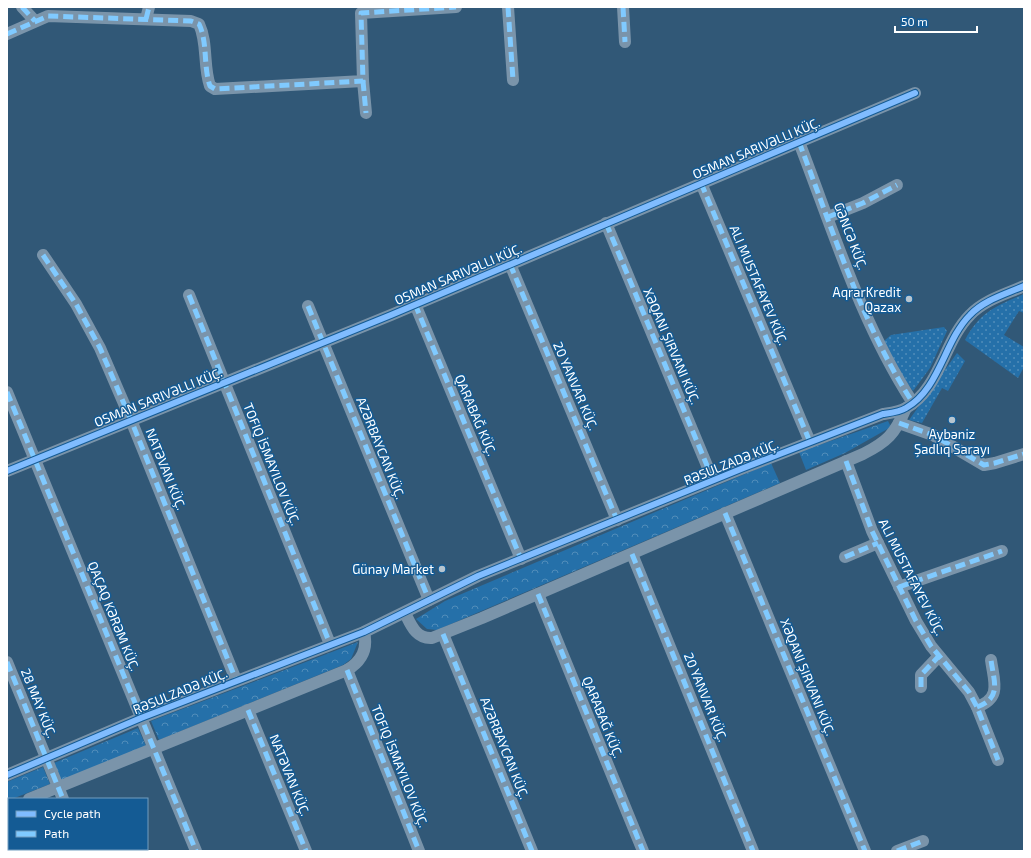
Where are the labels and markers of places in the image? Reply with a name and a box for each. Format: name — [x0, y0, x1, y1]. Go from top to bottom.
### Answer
place label: AqrarKredit Qazax — [833, 284, 901, 315]
marker: AqrarKredit Qazax — [904, 294, 914, 304]
marker: Aybəniz Şadlıq Sarayı — [947, 415, 957, 425]
place label: Aybəniz Şadlıq Sarayı — [914, 426, 990, 458]
place label: Günay Market — [352, 561, 434, 577]
marker: Günay Market — [437, 564, 447, 574]

